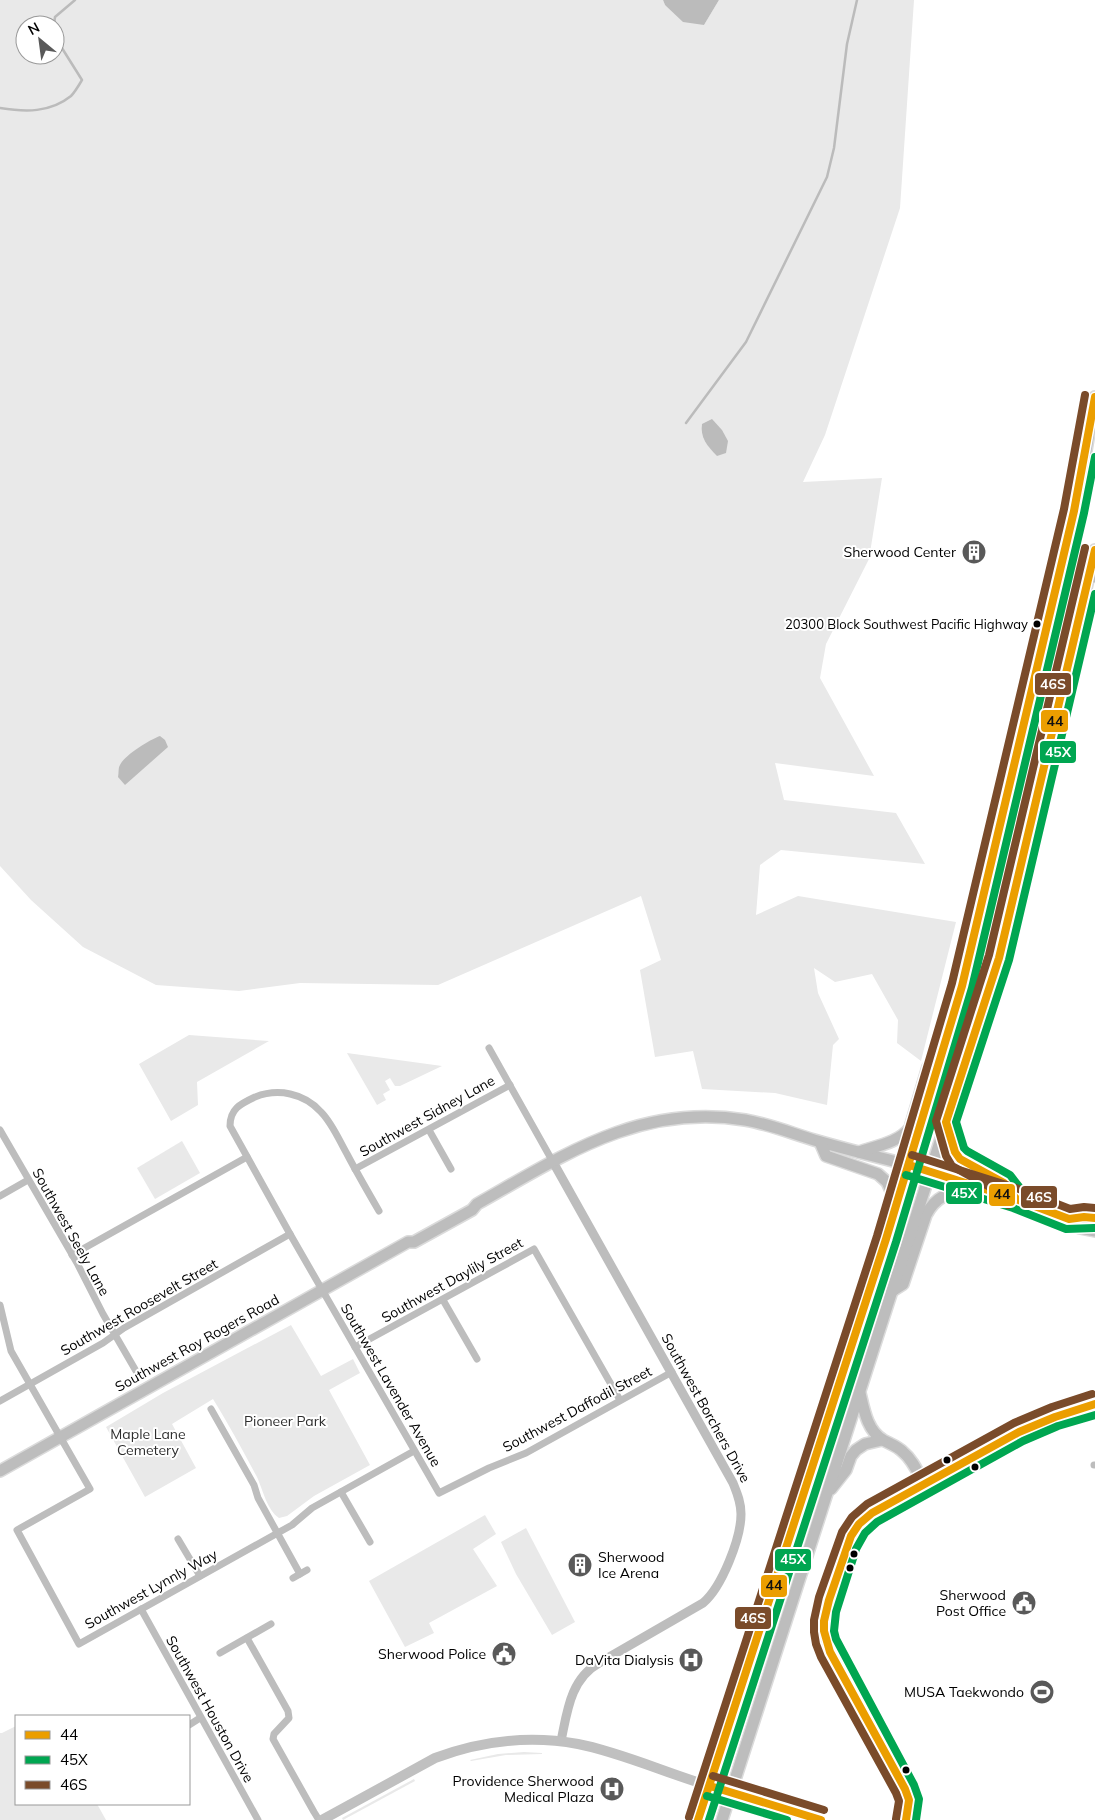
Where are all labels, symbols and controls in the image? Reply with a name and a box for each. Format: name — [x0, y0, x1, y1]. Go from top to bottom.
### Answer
north arrow — [15, 15, 65, 65]
text: N — [25, 18, 43, 39]
building icon: Sherwood Center — [961, 539, 987, 565]
place label: Sherwood Center — [843, 543, 957, 561]
place label: 20300 Block Southwest Pacific Highway — [785, 616, 1028, 632]
marker: 20300 Block Southwest Pacific Highway — [1032, 619, 1042, 629]
line badge: 46S — [1034, 672, 1072, 696]
text: 46S — [1040, 675, 1066, 693]
line badge: 44 — [1040, 709, 1069, 733]
text: 44 — [1047, 712, 1064, 730]
line badge: 45X — [1039, 740, 1077, 764]
text: 45X — [1045, 743, 1072, 761]
street label: Southwest Sidney Lane — [356, 1071, 498, 1161]
street label: Southwest Seely Lane — [28, 1165, 114, 1299]
line badge: 45X — [945, 1181, 983, 1205]
line badge: 44 — [988, 1183, 1016, 1207]
text: 45X — [951, 1184, 978, 1202]
text: 44 — [994, 1185, 1011, 1203]
line badge: 46S — [1020, 1185, 1058, 1209]
text: 46S — [1026, 1188, 1052, 1206]
street label: Southwest Daylily Street — [378, 1234, 526, 1326]
street label: Southwest Roosevelt Street — [57, 1255, 221, 1359]
street label: Southwest Roy Rogers Road — [112, 1290, 282, 1396]
street label: Southwest Lavender Avenue — [337, 1300, 445, 1470]
street label: Southwest Borchers Drive — [657, 1330, 755, 1486]
street label: Southwest Daffodil Street — [499, 1362, 655, 1456]
park label: Pioneer Park — [244, 1412, 327, 1430]
park label: Maple Lane Cemetery — [110, 1425, 186, 1459]
unlabelled marker — [942, 1455, 952, 1465]
unlabelled marker — [970, 1462, 980, 1472]
street label: Southwest Lynnly Way — [82, 1545, 221, 1633]
place label: Sherwood Ice Arena — [598, 1548, 665, 1582]
line badge: 45X — [774, 1548, 812, 1572]
unlabelled marker — [849, 1549, 859, 1559]
text: 45X — [780, 1550, 807, 1568]
building icon: Sherwood Ice Arena — [567, 1552, 593, 1578]
unlabelled marker — [845, 1563, 855, 1573]
line badge: 44 — [760, 1574, 788, 1598]
text: 44 — [766, 1576, 783, 1594]
place label: Sherwood Post Office — [936, 1586, 1006, 1620]
public building icon: Sherwood Post Office — [1011, 1590, 1037, 1616]
line badge: 46S — [734, 1606, 772, 1630]
text: 46S — [740, 1609, 766, 1627]
street label: Southwest Houston Drive — [162, 1632, 258, 1786]
public building icon: Sherwood Police — [491, 1641, 517, 1667]
place label: Sherwood Police — [378, 1645, 486, 1663]
hospital icon: DaVita Dialysis — [678, 1647, 704, 1673]
place label: DaVita Dialysis — [575, 1651, 674, 1669]
sports icon: MUSA Taekwondo — [1029, 1679, 1055, 1705]
place label: MUSA Taekwondo — [904, 1683, 1024, 1701]
legend — [15, 1715, 190, 1805]
text: 44 — [60, 1725, 78, 1744]
text: 45X — [60, 1750, 88, 1769]
unlabelled marker — [901, 1765, 911, 1775]
place label: Providence Sherwood Medical Plaza — [453, 1772, 594, 1806]
text: 46S — [60, 1775, 87, 1794]
hospital icon: Providence Sherwood Medical Plaza — [599, 1776, 625, 1802]

